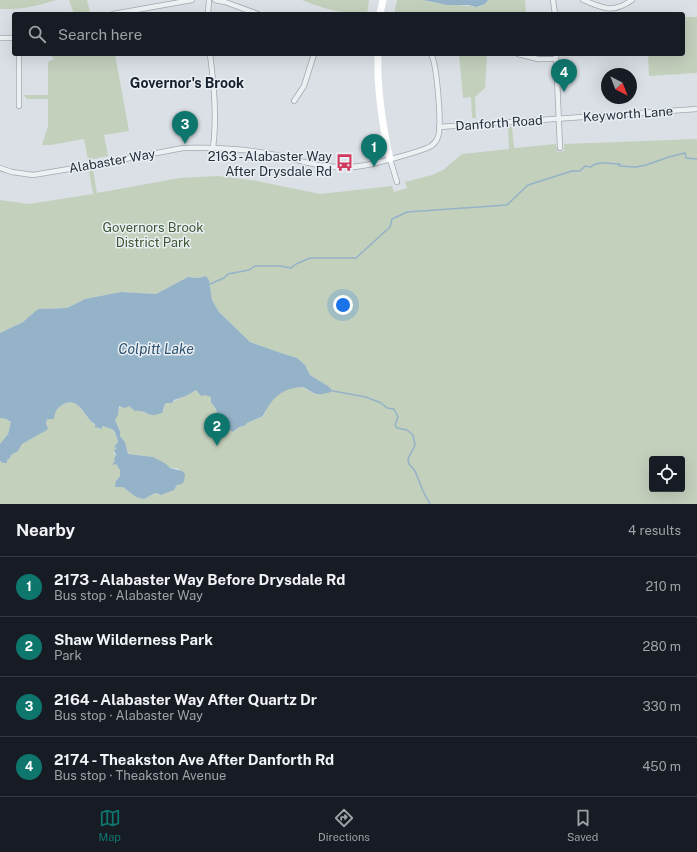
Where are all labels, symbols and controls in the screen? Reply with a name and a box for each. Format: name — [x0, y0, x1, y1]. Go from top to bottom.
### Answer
search box — [12, 12, 685, 56]
icon: search — [26, 23, 48, 45]
text: Search here — [58, 26, 142, 43]
pin: 4 — [551, 59, 577, 92]
north arrow — [601, 68, 637, 104]
district label: Governor's Brook — [130, 75, 244, 91]
street label: Keyworth Lane — [583, 103, 673, 125]
pin: 3 — [172, 111, 198, 144]
street label: Danforth Road — [455, 112, 543, 134]
pin: 1 — [361, 134, 387, 167]
street label: Alabaster Way — [68, 146, 156, 176]
place label: 2163 - Alabaster Way After Drysdale Rd — [208, 149, 332, 179]
bus stop icon: 2163 - Alabaster Way After Drysdale Rd — [335, 153, 355, 173]
park label: Governors Brook District Park — [103, 220, 203, 250]
your location — [333, 295, 353, 315]
water label: Colpitt Lake — [118, 341, 194, 357]
pin: 2 — [204, 413, 230, 446]
map controls — [649, 456, 685, 492]
button: locate — [649, 456, 685, 492]
text: Nearby — [16, 520, 75, 540]
text: 4 results — [628, 523, 681, 538]
text: 2173 - Alabaster Way Before Drysdale Rd — [54, 571, 345, 588]
text: 1 — [26, 579, 32, 594]
text: 210 m — [646, 579, 681, 594]
text: Bus stop · Alabaster Way — [54, 588, 203, 603]
text: Shaw Wilderness Park — [54, 631, 213, 648]
text: 2 — [25, 639, 33, 654]
text: 280 m — [643, 639, 681, 654]
text: Park — [54, 648, 82, 663]
text: 2164 - Alabaster Way After Quartz Dr — [54, 691, 317, 708]
text: 3 — [25, 699, 33, 714]
text: 330 m — [642, 699, 681, 714]
text: Bus stop · Alabaster Way — [54, 708, 203, 723]
text: 2174 - Theakston Ave After Danforth Rd — [54, 751, 334, 768]
text: 4 — [25, 759, 33, 774]
text: 450 m — [642, 759, 681, 774]
text: Bus stop · Theakston Avenue — [54, 768, 226, 783]
tab: Map — [99, 807, 121, 843]
tab: Directions — [318, 807, 370, 843]
tab: Saved — [567, 807, 598, 843]

